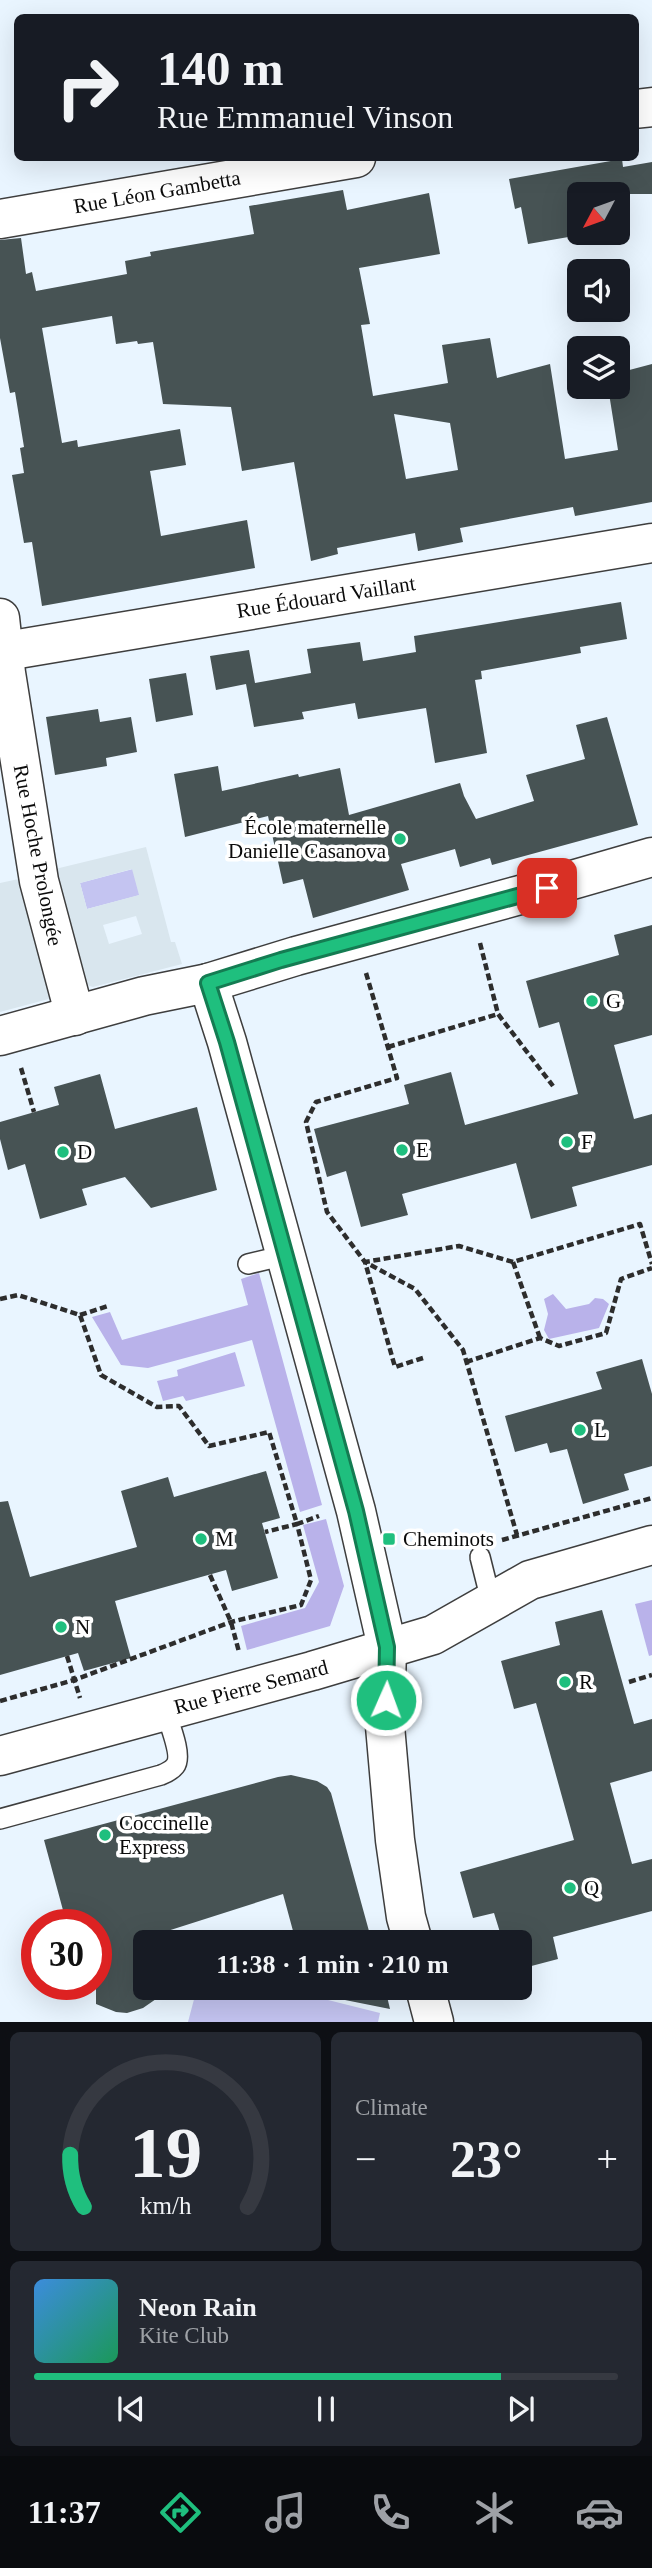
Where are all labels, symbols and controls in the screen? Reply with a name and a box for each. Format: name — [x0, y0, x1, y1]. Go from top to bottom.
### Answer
text: 140 m — [157, 41, 284, 96]
icon: right — [42, 42, 133, 133]
text: Rue Emmanuel Vinson — [157, 99, 453, 135]
street label: Rue Léon Gambetta — [72, 165, 243, 219]
north arrow — [567, 182, 630, 245]
map controls — [567, 182, 630, 399]
button: sound — [567, 259, 630, 322]
button: layers — [567, 336, 630, 399]
street label: Rue Édouard Vaillant — [235, 571, 417, 623]
street label: Rue Hoche Prolongée — [9, 762, 67, 948]
place label: École maternelle Danielle Casanova — [228, 815, 387, 863]
marker: École maternelle Danielle Casanova — [392, 831, 408, 847]
pin — [517, 858, 577, 918]
icon: arrive — [528, 869, 566, 907]
place label: G — [606, 989, 621, 1013]
marker: G — [584, 993, 600, 1009]
place label: F — [581, 1130, 593, 1154]
marker: F — [559, 1134, 575, 1150]
place label: E — [416, 1138, 429, 1162]
place label: D — [77, 1140, 92, 1164]
marker: E — [394, 1142, 410, 1158]
marker: D — [55, 1144, 71, 1160]
place label: L — [594, 1418, 607, 1442]
marker: L — [572, 1422, 588, 1438]
place label: M — [215, 1527, 234, 1551]
place label: Cheminots — [403, 1527, 494, 1551]
marker: M — [193, 1531, 209, 1547]
marker: Cheminots — [381, 1531, 397, 1547]
place label: N — [75, 1615, 90, 1639]
marker: N — [53, 1619, 69, 1635]
street label: Rue Pierre Semard — [171, 1655, 331, 1719]
position arrow — [349, 1663, 423, 1737]
place label: R — [579, 1670, 593, 1694]
marker: R — [557, 1674, 573, 1690]
place label: Coccinelle Express — [119, 1811, 209, 1859]
marker: Coccinelle Express — [97, 1827, 113, 1843]
place label: Q — [584, 1876, 599, 1900]
marker: Q — [562, 1880, 578, 1896]
speed limit sign: 30 — [21, 1909, 112, 2000]
text: 11:38 · 1 min · 210 m — [216, 1950, 449, 1979]
text: Climate — [355, 2095, 428, 2120]
text: 19 — [129, 2113, 202, 2194]
text: 23° — [450, 2131, 523, 2188]
text: − — [355, 2138, 376, 2180]
text: + — [597, 2138, 618, 2180]
text: km/h — [140, 2192, 192, 2219]
text: Neon Rain — [139, 2293, 257, 2322]
text: Kite Club — [139, 2323, 229, 2348]
icon: previous — [112, 2390, 150, 2428]
icon: pause — [307, 2390, 345, 2428]
icon: next — [502, 2390, 540, 2428]
icon: directions — [156, 2488, 205, 2537]
icon: music — [261, 2488, 310, 2537]
icon: phone — [366, 2488, 415, 2537]
icon: climate — [470, 2488, 519, 2537]
icon: car — [575, 2488, 624, 2537]
text: 11:37 — [28, 2494, 101, 2530]

